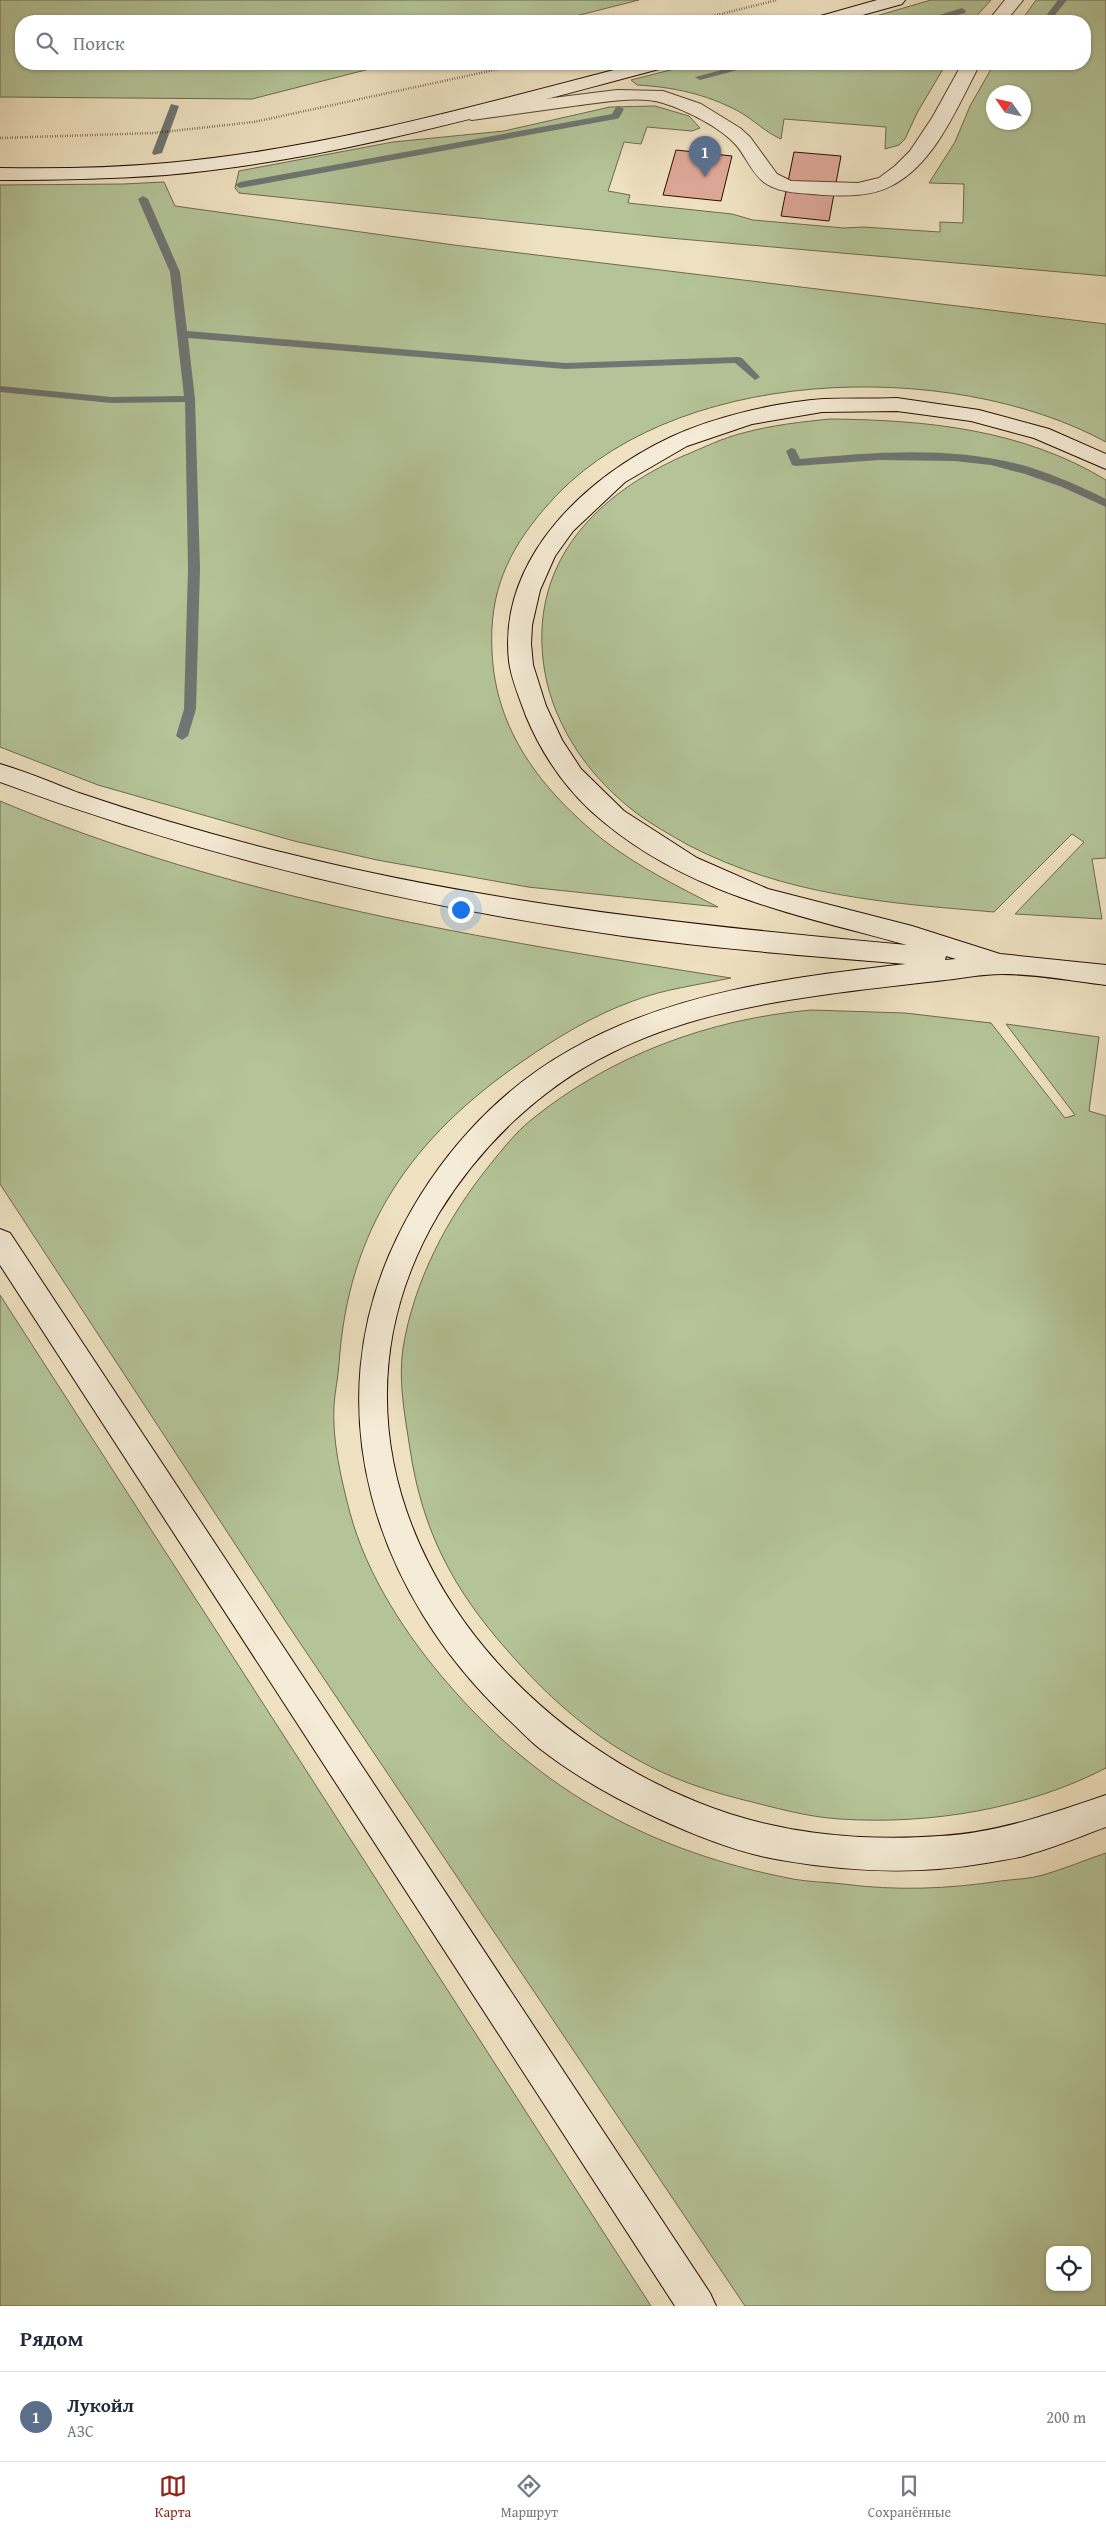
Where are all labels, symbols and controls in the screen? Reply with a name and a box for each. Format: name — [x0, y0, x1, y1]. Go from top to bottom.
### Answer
search box — [15, 15, 1091, 70]
icon: search — [33, 29, 61, 57]
text: Поиск — [73, 29, 125, 57]
north arrow — [986, 85, 1031, 130]
pin: 1 — [689, 136, 721, 177]
your location — [448, 897, 474, 923]
map controls — [1046, 2246, 1091, 2291]
button: locate — [1046, 2246, 1091, 2291]
text: Рядом — [20, 2323, 83, 2354]
text: Лукойл — [67, 2391, 134, 2419]
text: 1 — [32, 2405, 40, 2429]
text: 200 m — [1046, 2405, 1086, 2429]
text: АЗС — [67, 2419, 94, 2443]
tab: Карта — [155, 2472, 191, 2522]
tab: Маршрут — [501, 2472, 558, 2522]
tab: Сохранённые — [868, 2472, 951, 2522]

